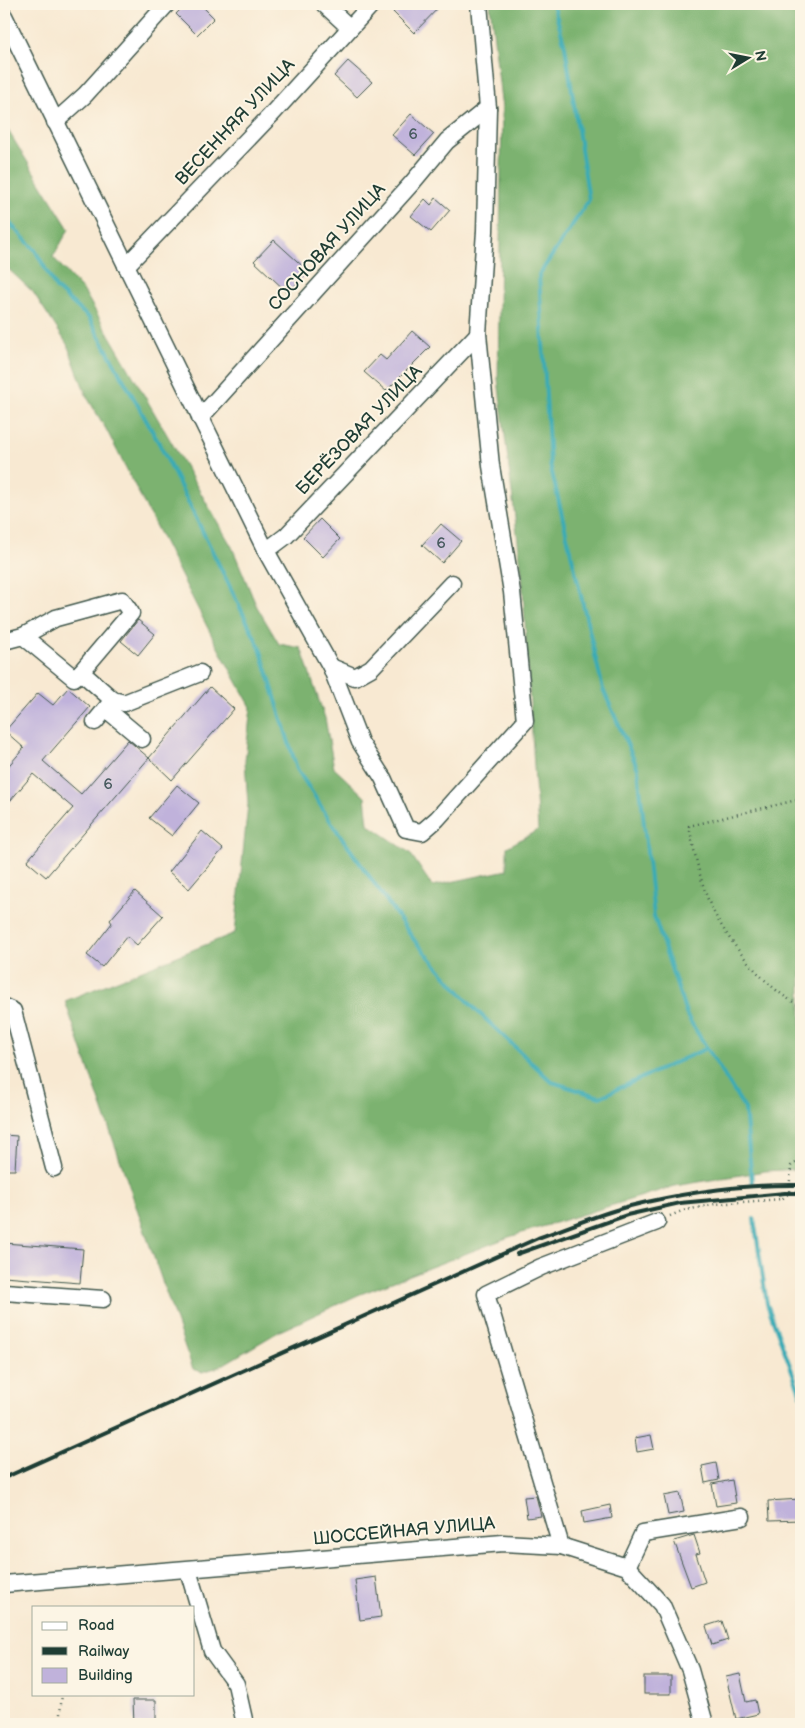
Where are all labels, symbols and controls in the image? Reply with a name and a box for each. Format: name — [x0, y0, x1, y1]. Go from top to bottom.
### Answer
north arrow — [722, 32, 772, 82]
text: N — [751, 49, 770, 62]
street label: ВЕСЕННЯЯ УЛИЦА — [171, 54, 299, 190]
house number: 6 — [408, 125, 418, 144]
street label: СОСНОВАЯ УЛИЦА — [264, 179, 390, 315]
street label: БЕРЁЗОВАЯ УЛИЦА — [291, 360, 426, 499]
house number: 6 — [436, 534, 446, 553]
house number: 6 — [103, 775, 113, 794]
street label: ШОССЕЙНАЯ УЛИЦА — [312, 1513, 496, 1549]
legend — [32, 1606, 195, 1696]
text: Road — [78, 1616, 114, 1635]
text: Railway — [78, 1642, 129, 1661]
text: Building — [78, 1666, 133, 1685]

